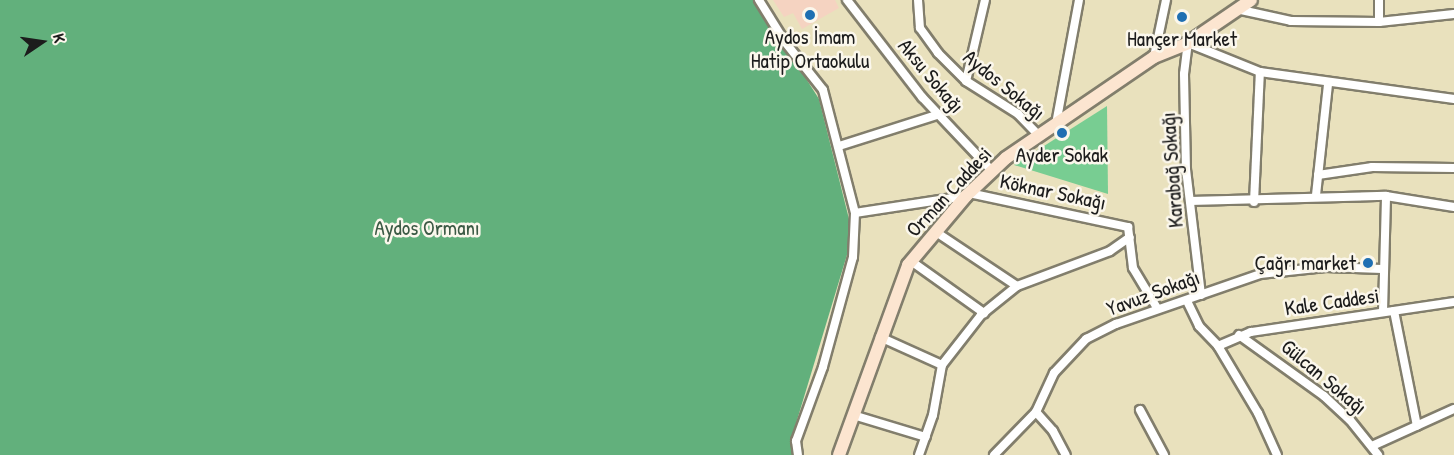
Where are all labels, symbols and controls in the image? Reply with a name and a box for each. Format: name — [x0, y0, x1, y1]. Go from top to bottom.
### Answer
marker: Aydos İmam Hatip Ortaokulu — [803, 8, 817, 22]
marker: Hançer Market — [1175, 10, 1189, 24]
north arrow — [12, 12, 72, 72]
place label: Aydos İmam Hatip Ortaokulu — [751, 24, 869, 74]
place label: Hançer Market — [1127, 26, 1237, 52]
text: K — [48, 31, 71, 45]
street label: Aksu Sokağı — [893, 34, 969, 118]
street label: Aydos Sokağı — [958, 44, 1050, 126]
street label: Karabağ Sokağı — [1155, 111, 1189, 229]
marker: Ayder Sokak — [1055, 126, 1069, 140]
street label: Orman Caddesi — [901, 142, 997, 242]
place label: Ayder Sokak — [1016, 142, 1108, 168]
street label: Köknar Sokağı — [998, 168, 1108, 216]
park label: Aydos Ormanı — [374, 215, 480, 241]
place label: Çağrı market — [1254, 250, 1356, 276]
marker: Çağrı market — [1361, 256, 1375, 270]
street label: Yavuz Sokağı — [1103, 265, 1203, 321]
street label: Kale Caddesi — [1283, 283, 1381, 321]
street label: Gülcan Sokağı — [1276, 334, 1372, 420]

